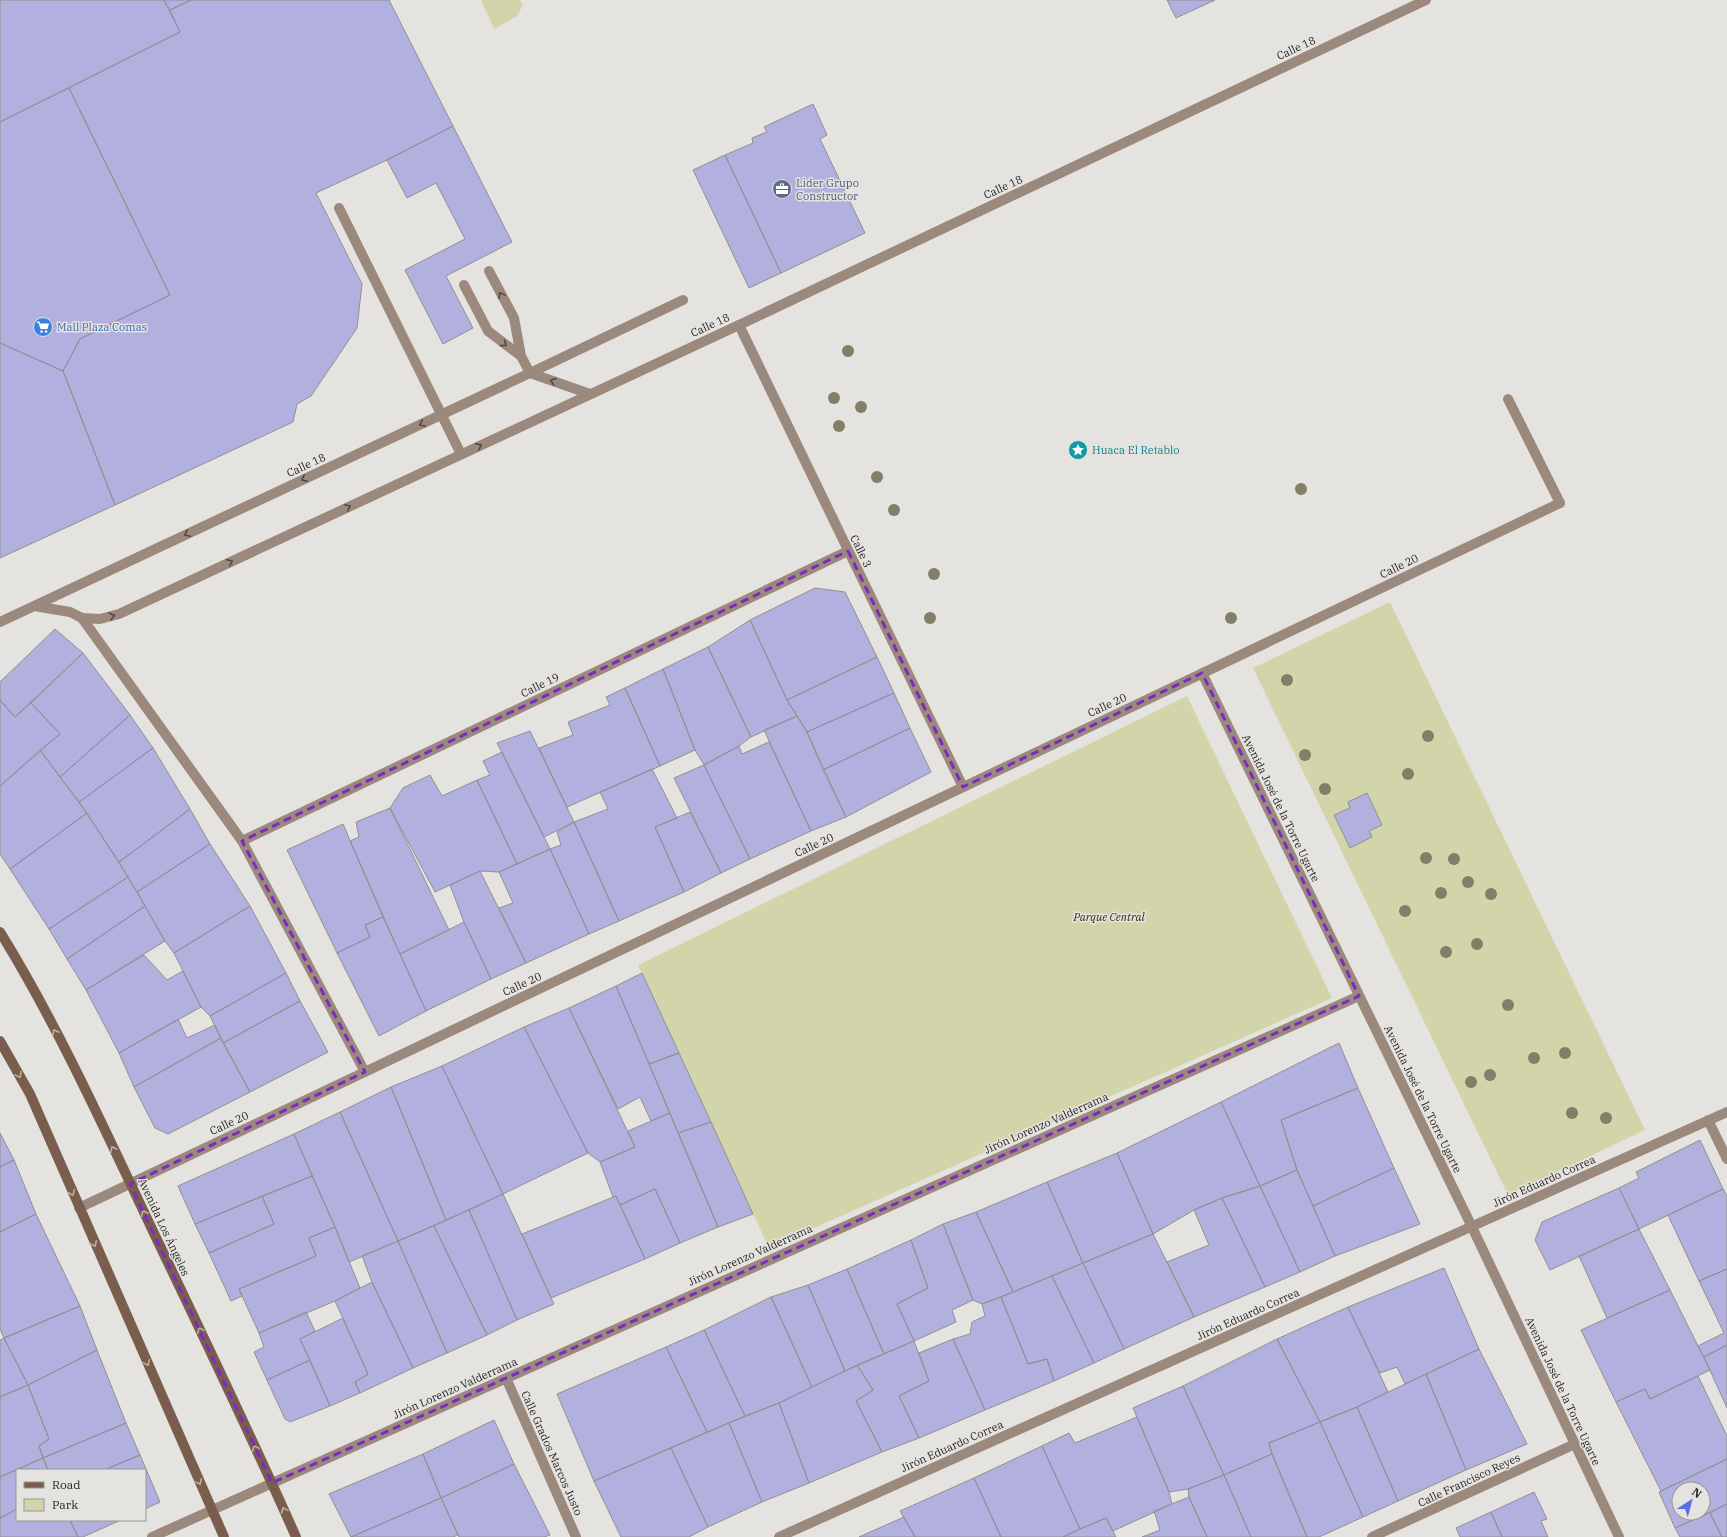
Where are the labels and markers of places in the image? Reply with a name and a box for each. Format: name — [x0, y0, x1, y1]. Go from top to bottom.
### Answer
place label: Lider Grupo Constructor — [796, 176, 859, 203]
office icon: Lider Grupo Constructor — [771, 178, 793, 200]
supermarket icon: Mall Plaza Comas — [32, 316, 54, 338]
place label: Mall Plaza Comas — [57, 320, 147, 334]
place icon: Huaca El Retablo — [1067, 439, 1089, 461]
place label: Huaca El Retablo — [1092, 443, 1180, 457]

